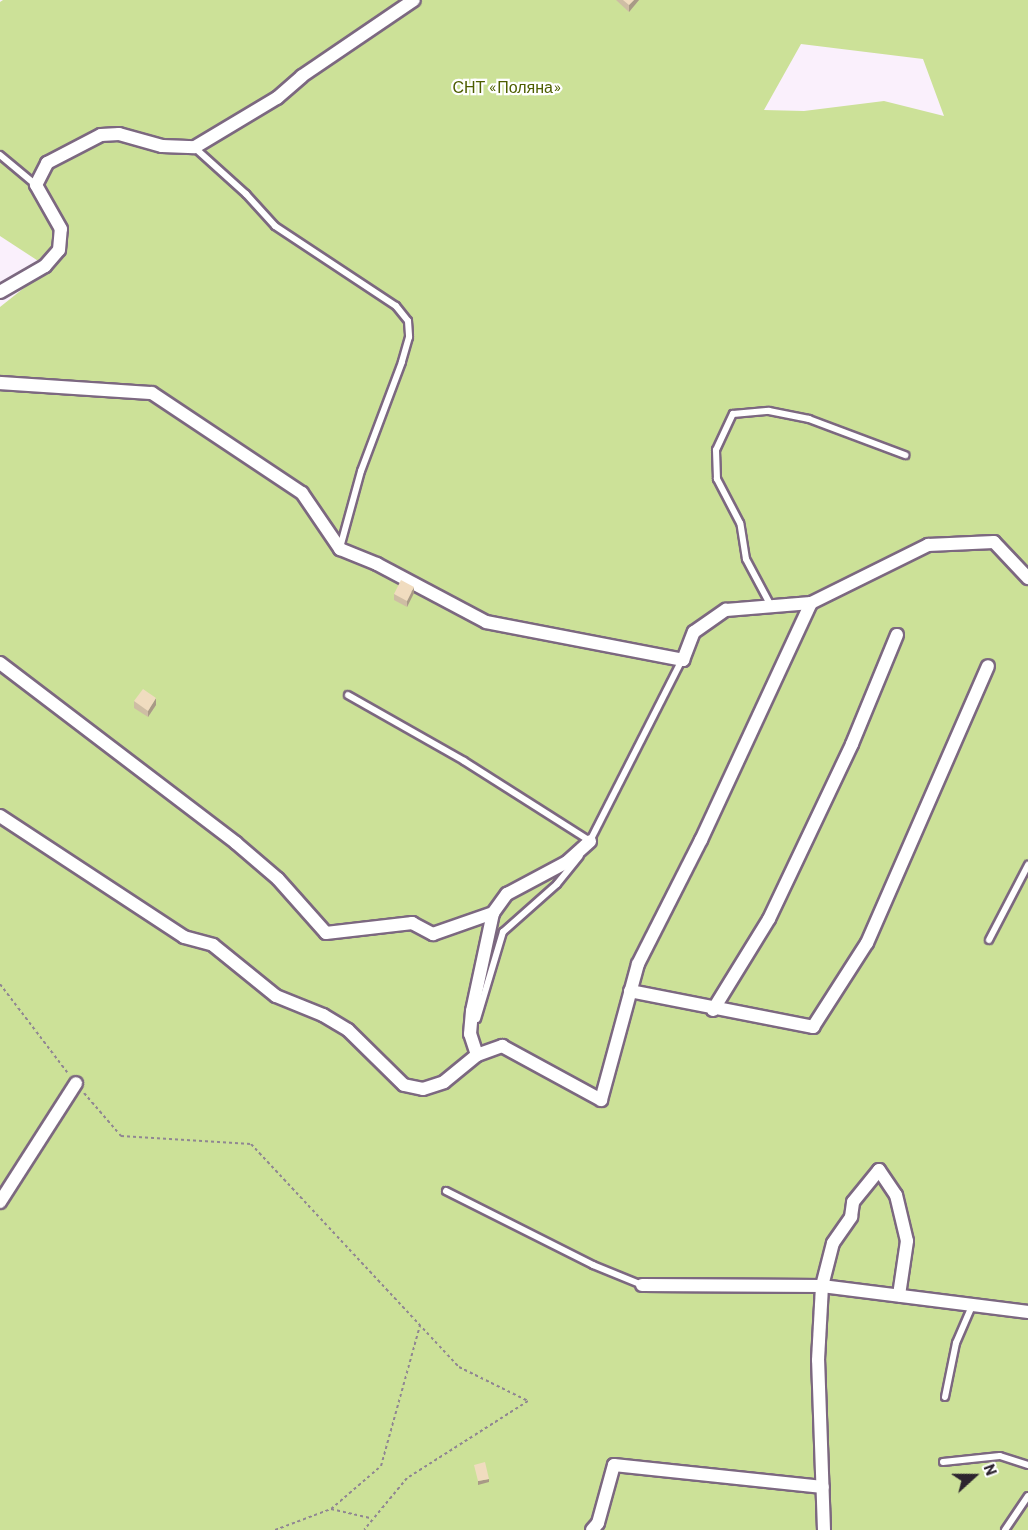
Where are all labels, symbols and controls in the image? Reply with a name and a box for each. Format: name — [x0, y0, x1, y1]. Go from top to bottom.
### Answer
park label: СНТ «Поляна» — [452, 77, 562, 97]
north arrow — [944, 1446, 1004, 1506]
text: N — [980, 1461, 1002, 1478]

